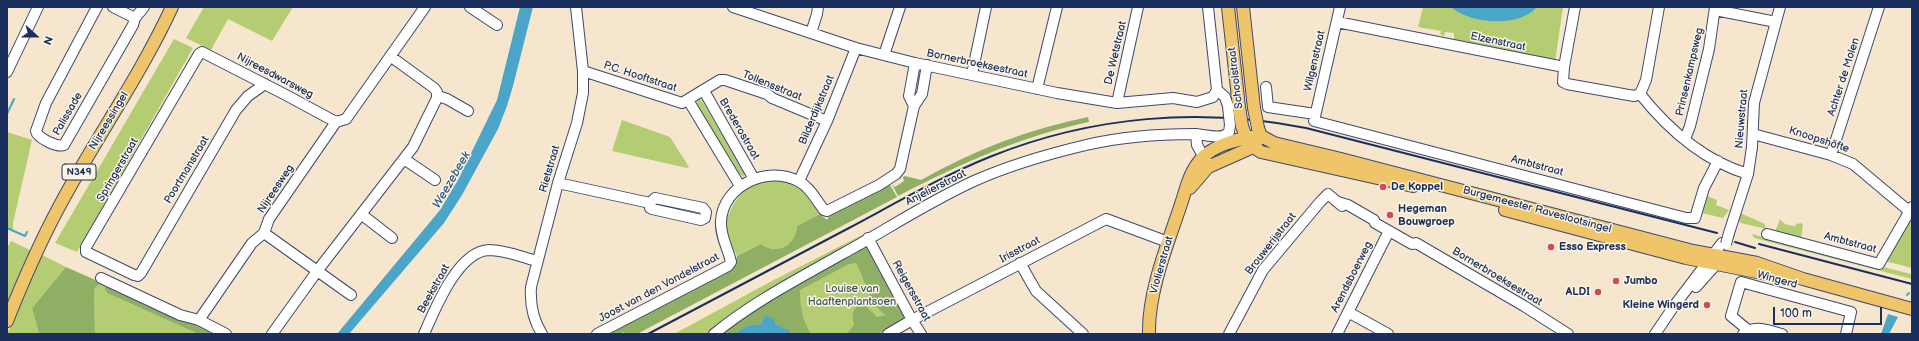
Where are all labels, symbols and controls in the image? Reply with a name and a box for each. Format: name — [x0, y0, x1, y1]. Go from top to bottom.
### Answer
north arrow — [16, 16, 56, 56]
street label: De Wetstraat — [1102, 20, 1130, 86]
street label: Prinsenkampsweg — [1673, 27, 1707, 117]
street label: Wilgenstraat — [1302, 29, 1328, 93]
street label: Elzenstraat — [1469, 30, 1527, 54]
text: N — [40, 34, 55, 47]
street label: Achter de Molen — [1825, 36, 1863, 118]
street label: Schoolstraat — [1226, 46, 1246, 110]
street label: Bornerbroeksestraat — [925, 47, 1029, 81]
street label: Nijreesdwarsweg — [235, 50, 315, 102]
street label: P.C. Hooftstraat — [602, 59, 678, 95]
street label: Tollensstraat — [740, 68, 804, 104]
street label: Bilderdijkstraat — [796, 73, 838, 147]
street label: Nieuwstraat — [1733, 89, 1751, 149]
street label: Palissade — [50, 90, 86, 138]
street label: Nijreessingel — [87, 90, 131, 152]
street label: Brederostraat — [716, 96, 762, 162]
street label: Knoopshöfte — [1787, 124, 1851, 156]
street label: Poortmanstraat — [162, 134, 212, 206]
street label: Springerstraat — [95, 136, 141, 204]
street label: Rietstraat — [537, 144, 563, 194]
water label: Weezebeek — [430, 149, 474, 211]
street label: Ambtstraat — [1509, 153, 1565, 179]
street label: Nijreesweg — [255, 162, 297, 216]
road number: N349 — [62, 164, 96, 180]
street label: Anjelierstraat — [904, 167, 968, 209]
place label: De Koppel — [1391, 180, 1443, 194]
marker: De Koppel — [1378, 182, 1388, 192]
street label: Burgemeester Raveslootsingel — [1461, 184, 1613, 236]
place label: Hegeman Bouwgroep — [1398, 202, 1455, 228]
street label: Brouwerijstraat — [1243, 210, 1299, 278]
marker: Hegeman Bouwgroep — [1385, 210, 1395, 220]
street label: Ambtstraat — [1822, 230, 1878, 256]
street label: Irisstraat — [998, 234, 1042, 266]
street label: Violierstraat — [1147, 235, 1177, 295]
street label: Arendsboerweg — [1328, 239, 1376, 315]
place label: Esso Express — [1559, 240, 1626, 254]
marker: Esso Express — [1546, 242, 1556, 252]
street label: Bornerbroeksestraat — [1449, 245, 1545, 309]
street label: Joost van den Vondelstraat — [597, 251, 721, 325]
street label: Reigersstraat — [889, 258, 933, 324]
street label: Beekstraat — [415, 262, 453, 316]
street label: Wingerd — [1755, 268, 1799, 292]
place label: Jumbo — [1624, 274, 1658, 288]
marker: Jumbo — [1611, 276, 1621, 286]
park label: Louise van Haaftenplantsoen — [808, 282, 896, 308]
place label: ALDI — [1566, 285, 1590, 299]
marker: ALDI — [1593, 287, 1603, 297]
place label: Kleine Wingerd — [1623, 298, 1699, 312]
scale bar — [1775, 299, 1884, 325]
marker: Kleine Wingerd — [1702, 300, 1712, 310]
text: 100 m — [1780, 306, 1812, 321]

